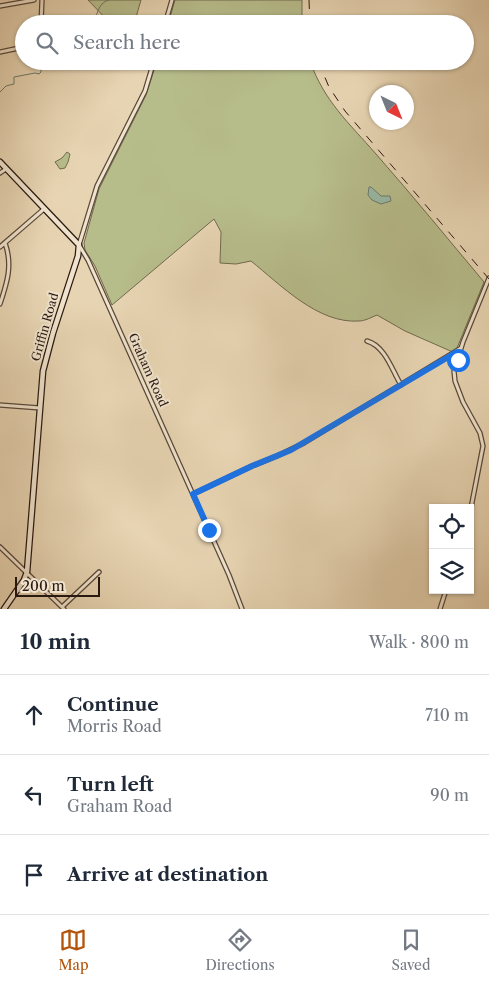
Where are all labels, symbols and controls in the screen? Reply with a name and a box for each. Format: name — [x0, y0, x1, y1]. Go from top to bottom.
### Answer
search box — [15, 15, 474, 70]
icon: search — [33, 29, 61, 57]
text: Search here — [73, 31, 181, 54]
north arrow — [369, 85, 414, 130]
street label: Griffin Road — [28, 290, 62, 363]
street label: Graham Road — [126, 331, 172, 410]
route start — [447, 349, 470, 372]
map controls — [429, 504, 474, 594]
button: locate — [429, 504, 474, 549]
route end — [198, 519, 221, 542]
button: layers — [429, 549, 474, 594]
scale bar — [15, 574, 100, 597]
text: 200 m — [22, 577, 65, 595]
text: 10 min — [20, 629, 91, 654]
text: Walk · 800 m — [369, 632, 469, 652]
text: Continue — [67, 693, 159, 716]
icon: ahead — [20, 701, 48, 729]
text: 710 m — [425, 705, 469, 725]
text: Morris Road — [67, 716, 162, 736]
text: Turn left — [67, 773, 154, 796]
icon: left — [20, 781, 48, 809]
text: 90 m — [430, 785, 469, 805]
text: Graham Road — [67, 796, 172, 816]
icon: arrive — [20, 861, 48, 889]
text: Arrive at destination — [67, 863, 268, 886]
tab: Map — [58, 926, 89, 974]
tab: Directions — [205, 926, 275, 974]
tab: Saved — [392, 926, 430, 974]

